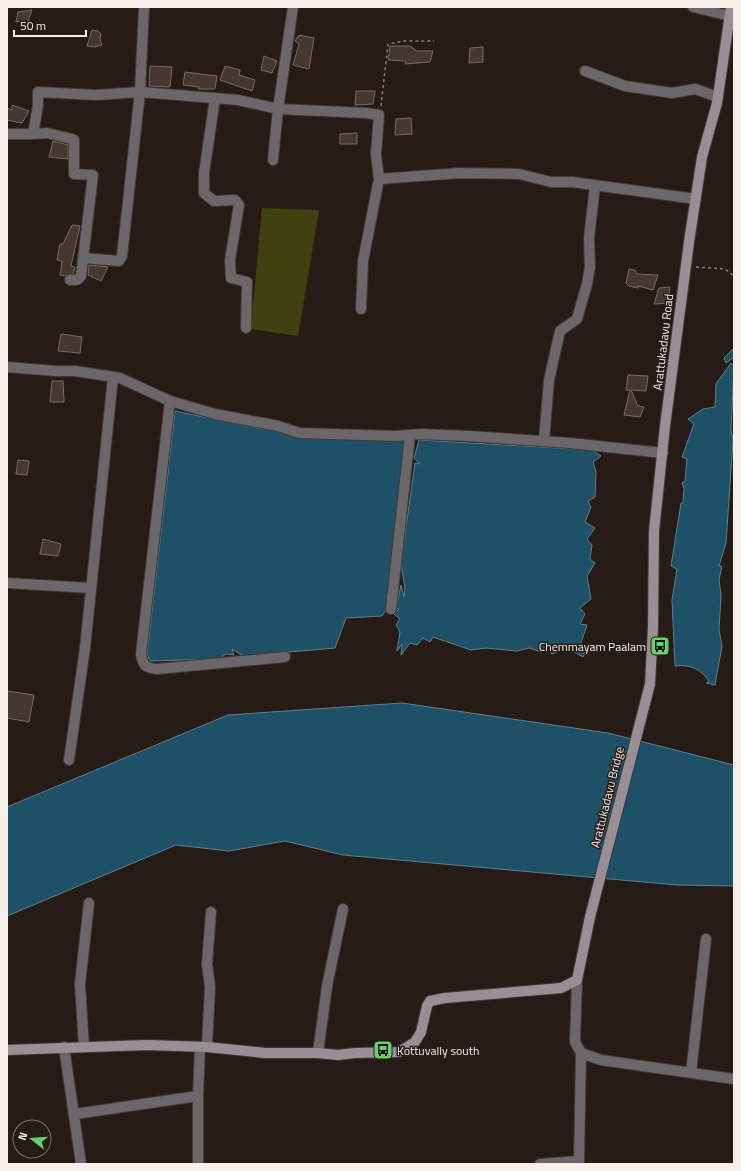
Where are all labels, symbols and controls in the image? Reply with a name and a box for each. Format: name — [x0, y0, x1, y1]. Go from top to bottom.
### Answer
scale bar — [14, 12, 86, 38]
text: 50 m — [20, 16, 46, 35]
street label: Arattukadavu Road — [648, 293, 678, 391]
bus stop icon: Chemmayam Paalam — [649, 635, 671, 657]
place label: Chemmayam Paalam — [539, 637, 646, 656]
street label: Arattukadavu Bridge — [585, 744, 629, 850]
bus stop icon: Kottuvally south — [372, 1039, 394, 1061]
place label: Kottuvally south — [397, 1041, 479, 1060]
north arrow — [12, 1119, 52, 1159]
text: N — [14, 1130, 31, 1142]

